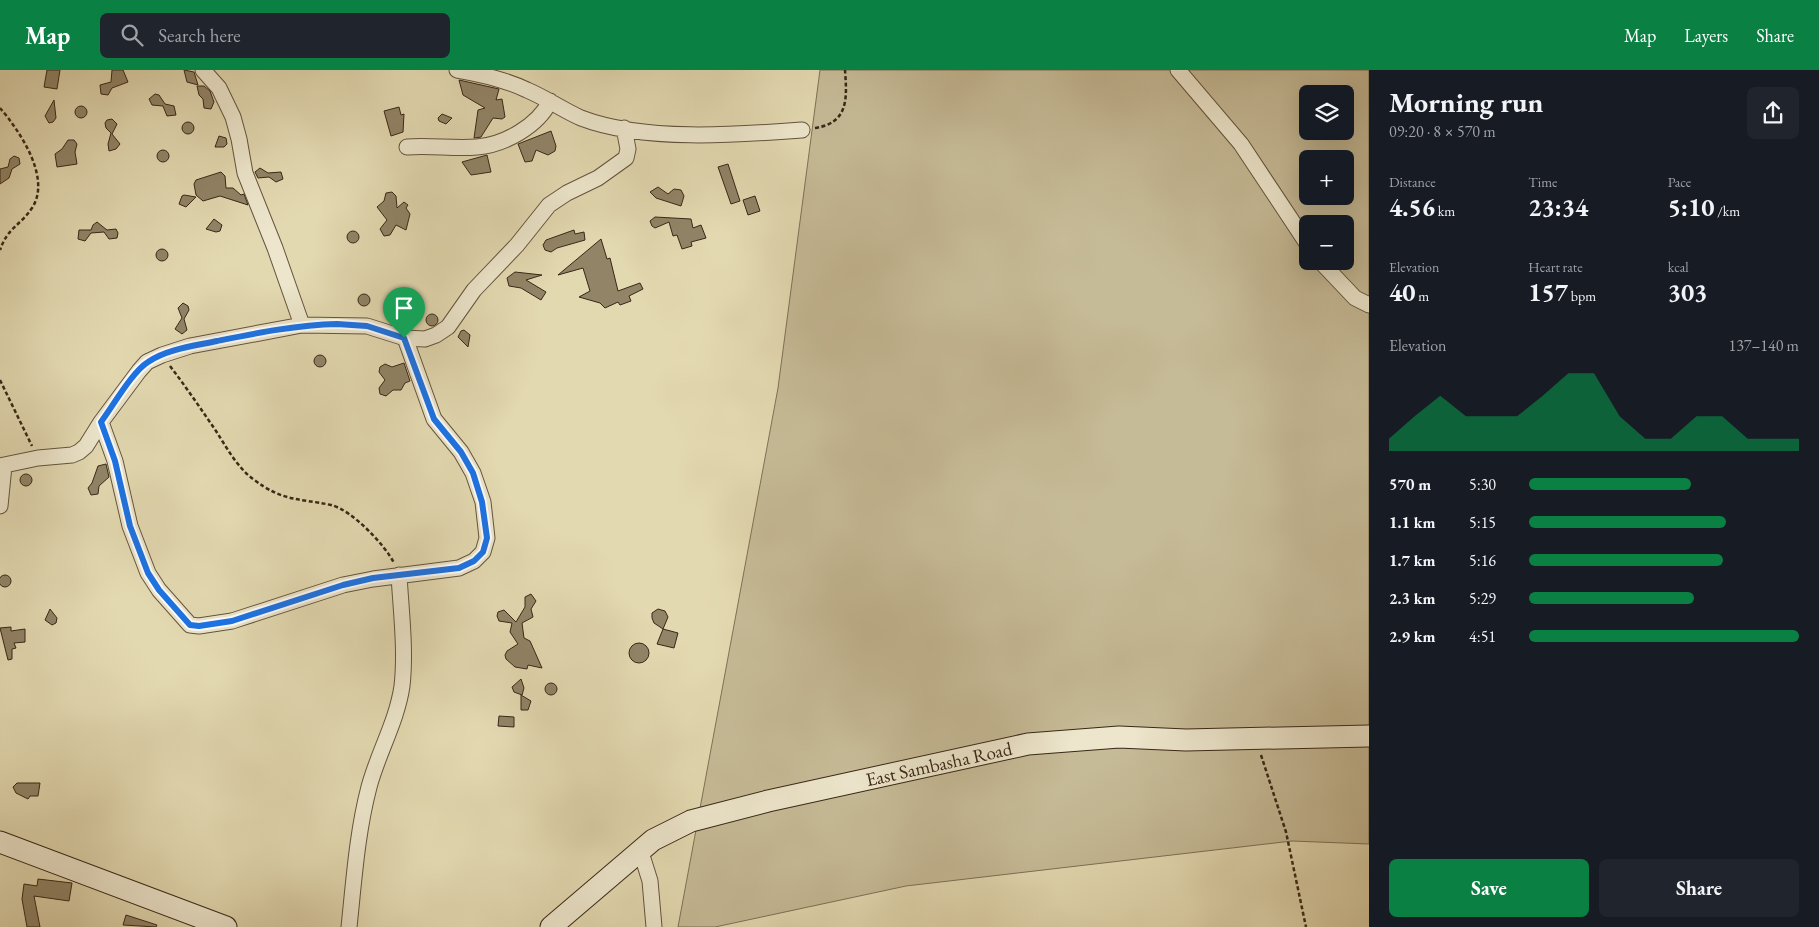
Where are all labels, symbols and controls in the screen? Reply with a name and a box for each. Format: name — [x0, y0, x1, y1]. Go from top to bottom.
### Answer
search box — [100, 13, 450, 58]
text: Map — [25, 20, 70, 51]
icon: search — [118, 21, 146, 49]
text: Search here — [158, 23, 241, 48]
text: Map — [1624, 24, 1656, 47]
text: Layers — [1684, 24, 1728, 47]
text: Share — [1756, 24, 1794, 47]
text: Morning run — [1389, 84, 1543, 120]
map controls — [1299, 85, 1354, 270]
button: layers — [1299, 85, 1354, 140]
button: share — [1747, 87, 1799, 139]
text: 09:20 · 8 × 570 m — [1389, 121, 1496, 142]
button: + — [1299, 150, 1354, 205]
text: Distance — [1389, 173, 1436, 191]
text: Time — [1528, 173, 1558, 191]
text: Pace — [1668, 173, 1691, 191]
text: 4.56 — [1389, 191, 1435, 223]
text: 23:34 — [1528, 191, 1588, 223]
text: 5:10 — [1668, 191, 1714, 223]
text: km — [1435, 202, 1455, 220]
text: /km — [1714, 202, 1740, 220]
button: − — [1299, 215, 1354, 270]
text: Elevation — [1389, 258, 1439, 276]
text: Heart rate — [1528, 258, 1583, 276]
text: kcal — [1668, 258, 1689, 276]
text: 40 — [1389, 276, 1415, 308]
text: 157 — [1528, 276, 1568, 308]
text: 303 — [1668, 276, 1707, 308]
pin — [383, 287, 425, 338]
text: m — [1415, 287, 1429, 305]
text: bpm — [1568, 287, 1596, 305]
icon: arrive — [390, 294, 418, 322]
text: Elevation — [1389, 335, 1447, 356]
text: 137–140 m — [1728, 335, 1799, 356]
text: 570 m — [1389, 474, 1431, 495]
text: 5:30 — [1469, 474, 1496, 495]
text: 1.1 km — [1389, 512, 1435, 533]
text: 5:15 — [1469, 512, 1496, 533]
text: 1.7 km — [1389, 550, 1435, 571]
text: 5:16 — [1469, 550, 1496, 571]
text: 2.3 km — [1389, 588, 1435, 609]
text: 5:29 — [1469, 588, 1496, 609]
text: 2.9 km — [1389, 626, 1435, 647]
text: 4:51 — [1469, 626, 1496, 647]
street label: East Sambasha Road — [863, 736, 1015, 792]
button: Save — [1389, 859, 1589, 917]
button: Share — [1599, 859, 1799, 917]

